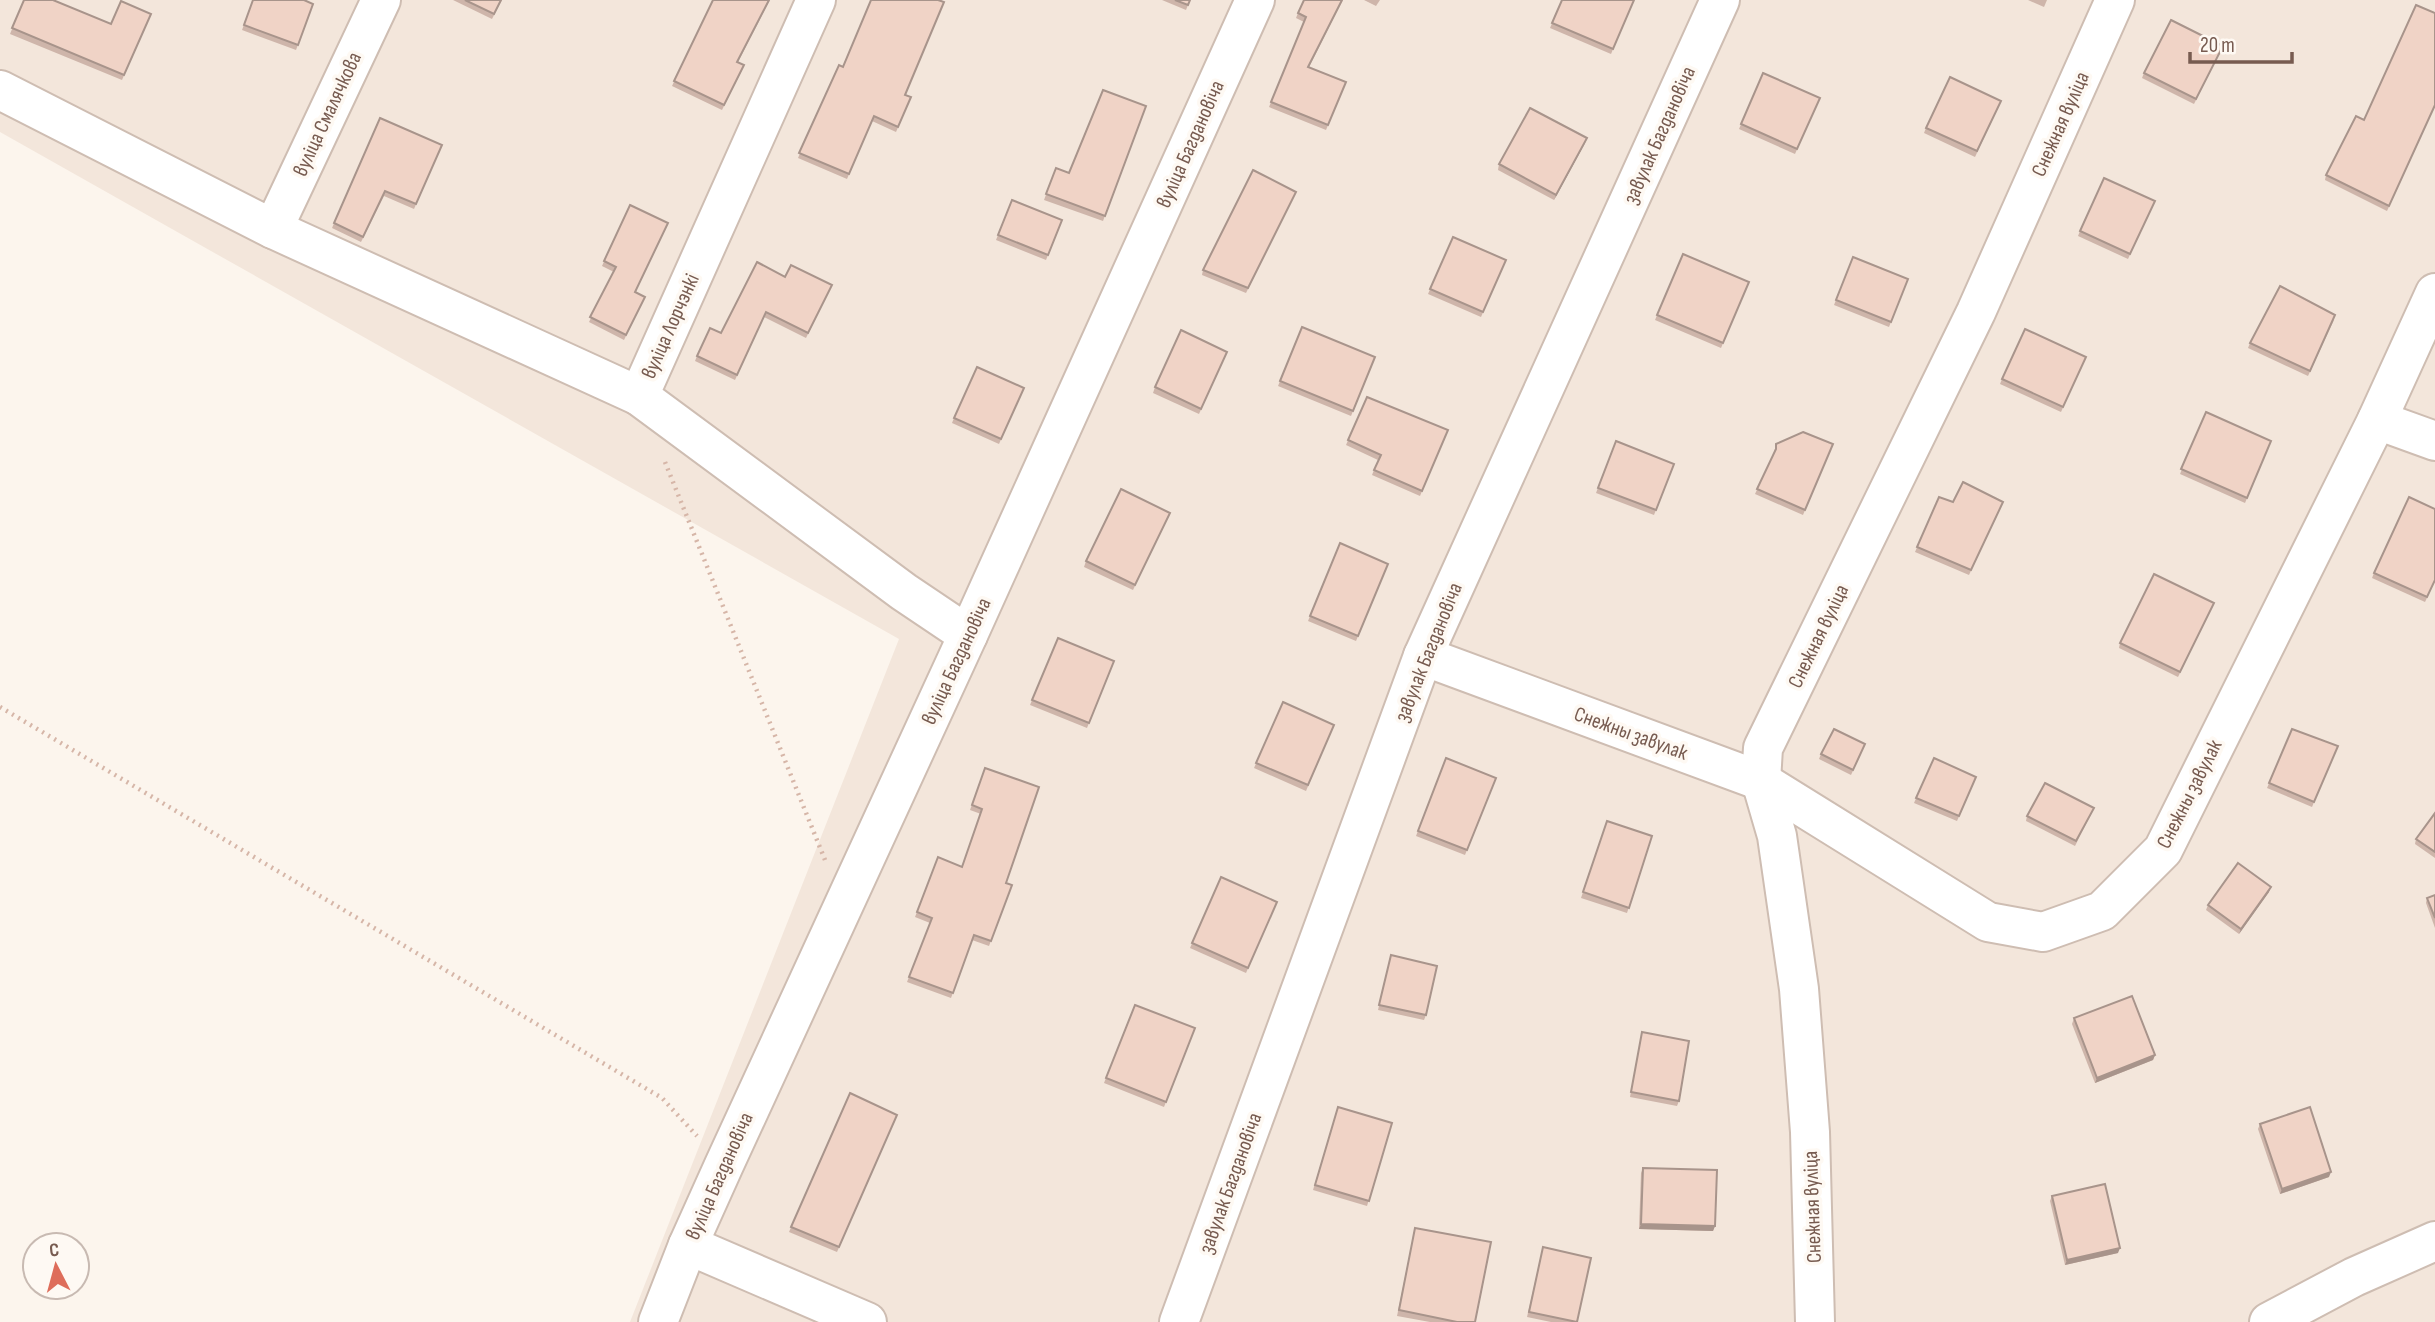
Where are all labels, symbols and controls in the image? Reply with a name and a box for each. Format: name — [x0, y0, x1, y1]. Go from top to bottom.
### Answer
scale bar — [2190, 21, 2292, 65]
text: 20 m — [2200, 33, 2235, 58]
street label: вуліца Смалячкова — [288, 48, 367, 180]
street label: завулак Багдановіча — [1618, 63, 1701, 208]
street label: Снежная вуліца — [2026, 68, 2095, 180]
street label: вуліца Багдановіча — [1151, 77, 1230, 212]
street label: вуліца Лорчэнкі — [636, 270, 705, 383]
street label: завулак Багдановіча — [1389, 579, 1468, 725]
street label: Снежная вуліца — [1783, 580, 1854, 692]
street label: вуліца Багдановіча — [916, 594, 997, 728]
street label: Снежны завулак — [1571, 701, 1691, 766]
street label: Снежны завулак — [2151, 736, 2228, 853]
street label: вуліца Багдановіча — [680, 1109, 759, 1244]
street label: завулак Багдановіча — [1193, 1109, 1267, 1257]
street label: Снежная вуліца — [1798, 1151, 1827, 1263]
north arrow — [21, 1231, 91, 1301]
text: С — [48, 1239, 61, 1263]

